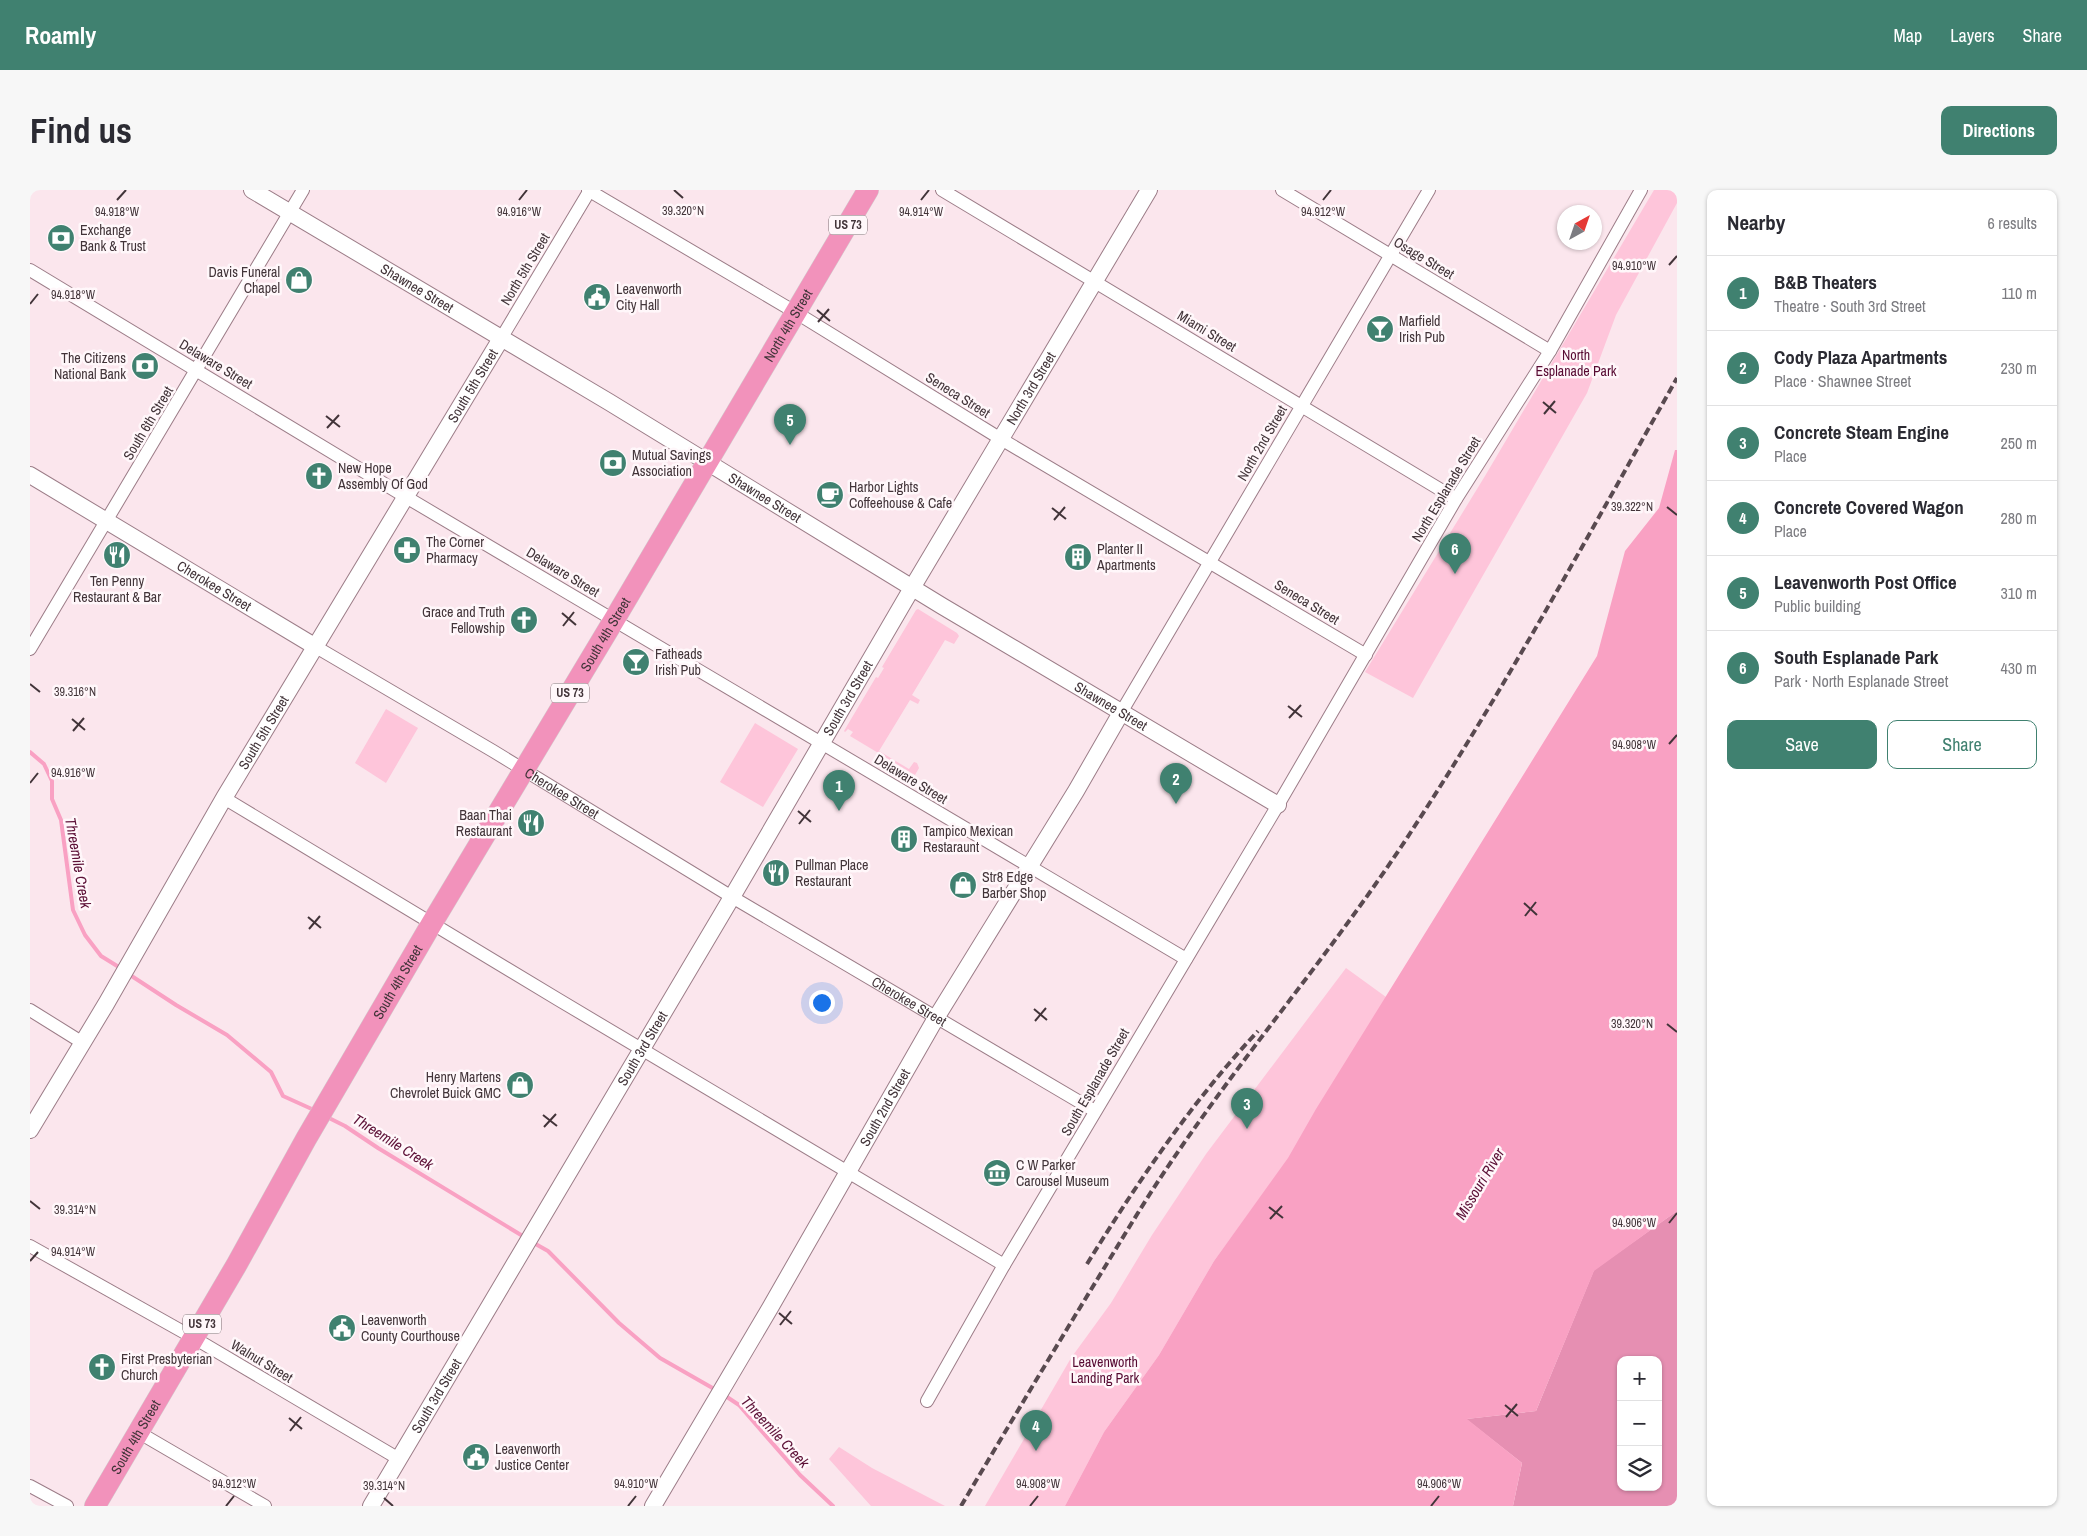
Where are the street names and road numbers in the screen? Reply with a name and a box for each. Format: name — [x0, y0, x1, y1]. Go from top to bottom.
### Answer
road number: US 73 — [829, 216, 867, 234]
street label: North 5th Street — [496, 230, 554, 308]
street label: Osage Street — [1390, 233, 1458, 283]
street label: Shawnee Street — [377, 259, 457, 317]
street label: North 4th Street — [760, 286, 816, 365]
street label: Miami Street — [1174, 306, 1240, 356]
street label: Delaware Street — [176, 335, 256, 393]
street label: South 5th Street — [443, 345, 502, 426]
street label: North 3rd Street — [1002, 349, 1060, 428]
street label: Seneca Street — [922, 368, 994, 422]
street label: South 6th Street — [119, 383, 177, 463]
street label: North 2nd Street — [1233, 402, 1291, 484]
street label: North Esplanade Street — [1408, 433, 1484, 545]
street label: Shawnee Street — [725, 468, 804, 527]
street label: Delaware Street — [523, 543, 603, 601]
street label: Cherokee Street — [174, 557, 255, 615]
street label: Seneca Street — [1271, 576, 1343, 628]
street label: South 4th Street — [576, 594, 634, 675]
street label: South 3rd Street — [819, 658, 877, 739]
street label: Shawnee Street — [1071, 677, 1151, 735]
road number: US 73 — [551, 683, 589, 702]
street label: South 5th Street — [234, 692, 293, 773]
street label: Delaware Street — [871, 750, 951, 808]
street label: Cherokee Street — [521, 764, 602, 823]
street label: South 4th Street — [369, 942, 426, 1023]
street label: Cherokee Street — [869, 972, 950, 1030]
street label: South 3rd Street — [613, 1008, 671, 1089]
street label: South Esplanade Street — [1057, 1025, 1133, 1139]
street label: South 2nd Street — [856, 1066, 914, 1149]
road number: US 73 — [183, 1314, 221, 1334]
street label: Walnut Street — [228, 1335, 296, 1387]
street label: South 3rd Street — [407, 1355, 465, 1437]
street label: South 4th Street — [107, 1397, 164, 1477]

